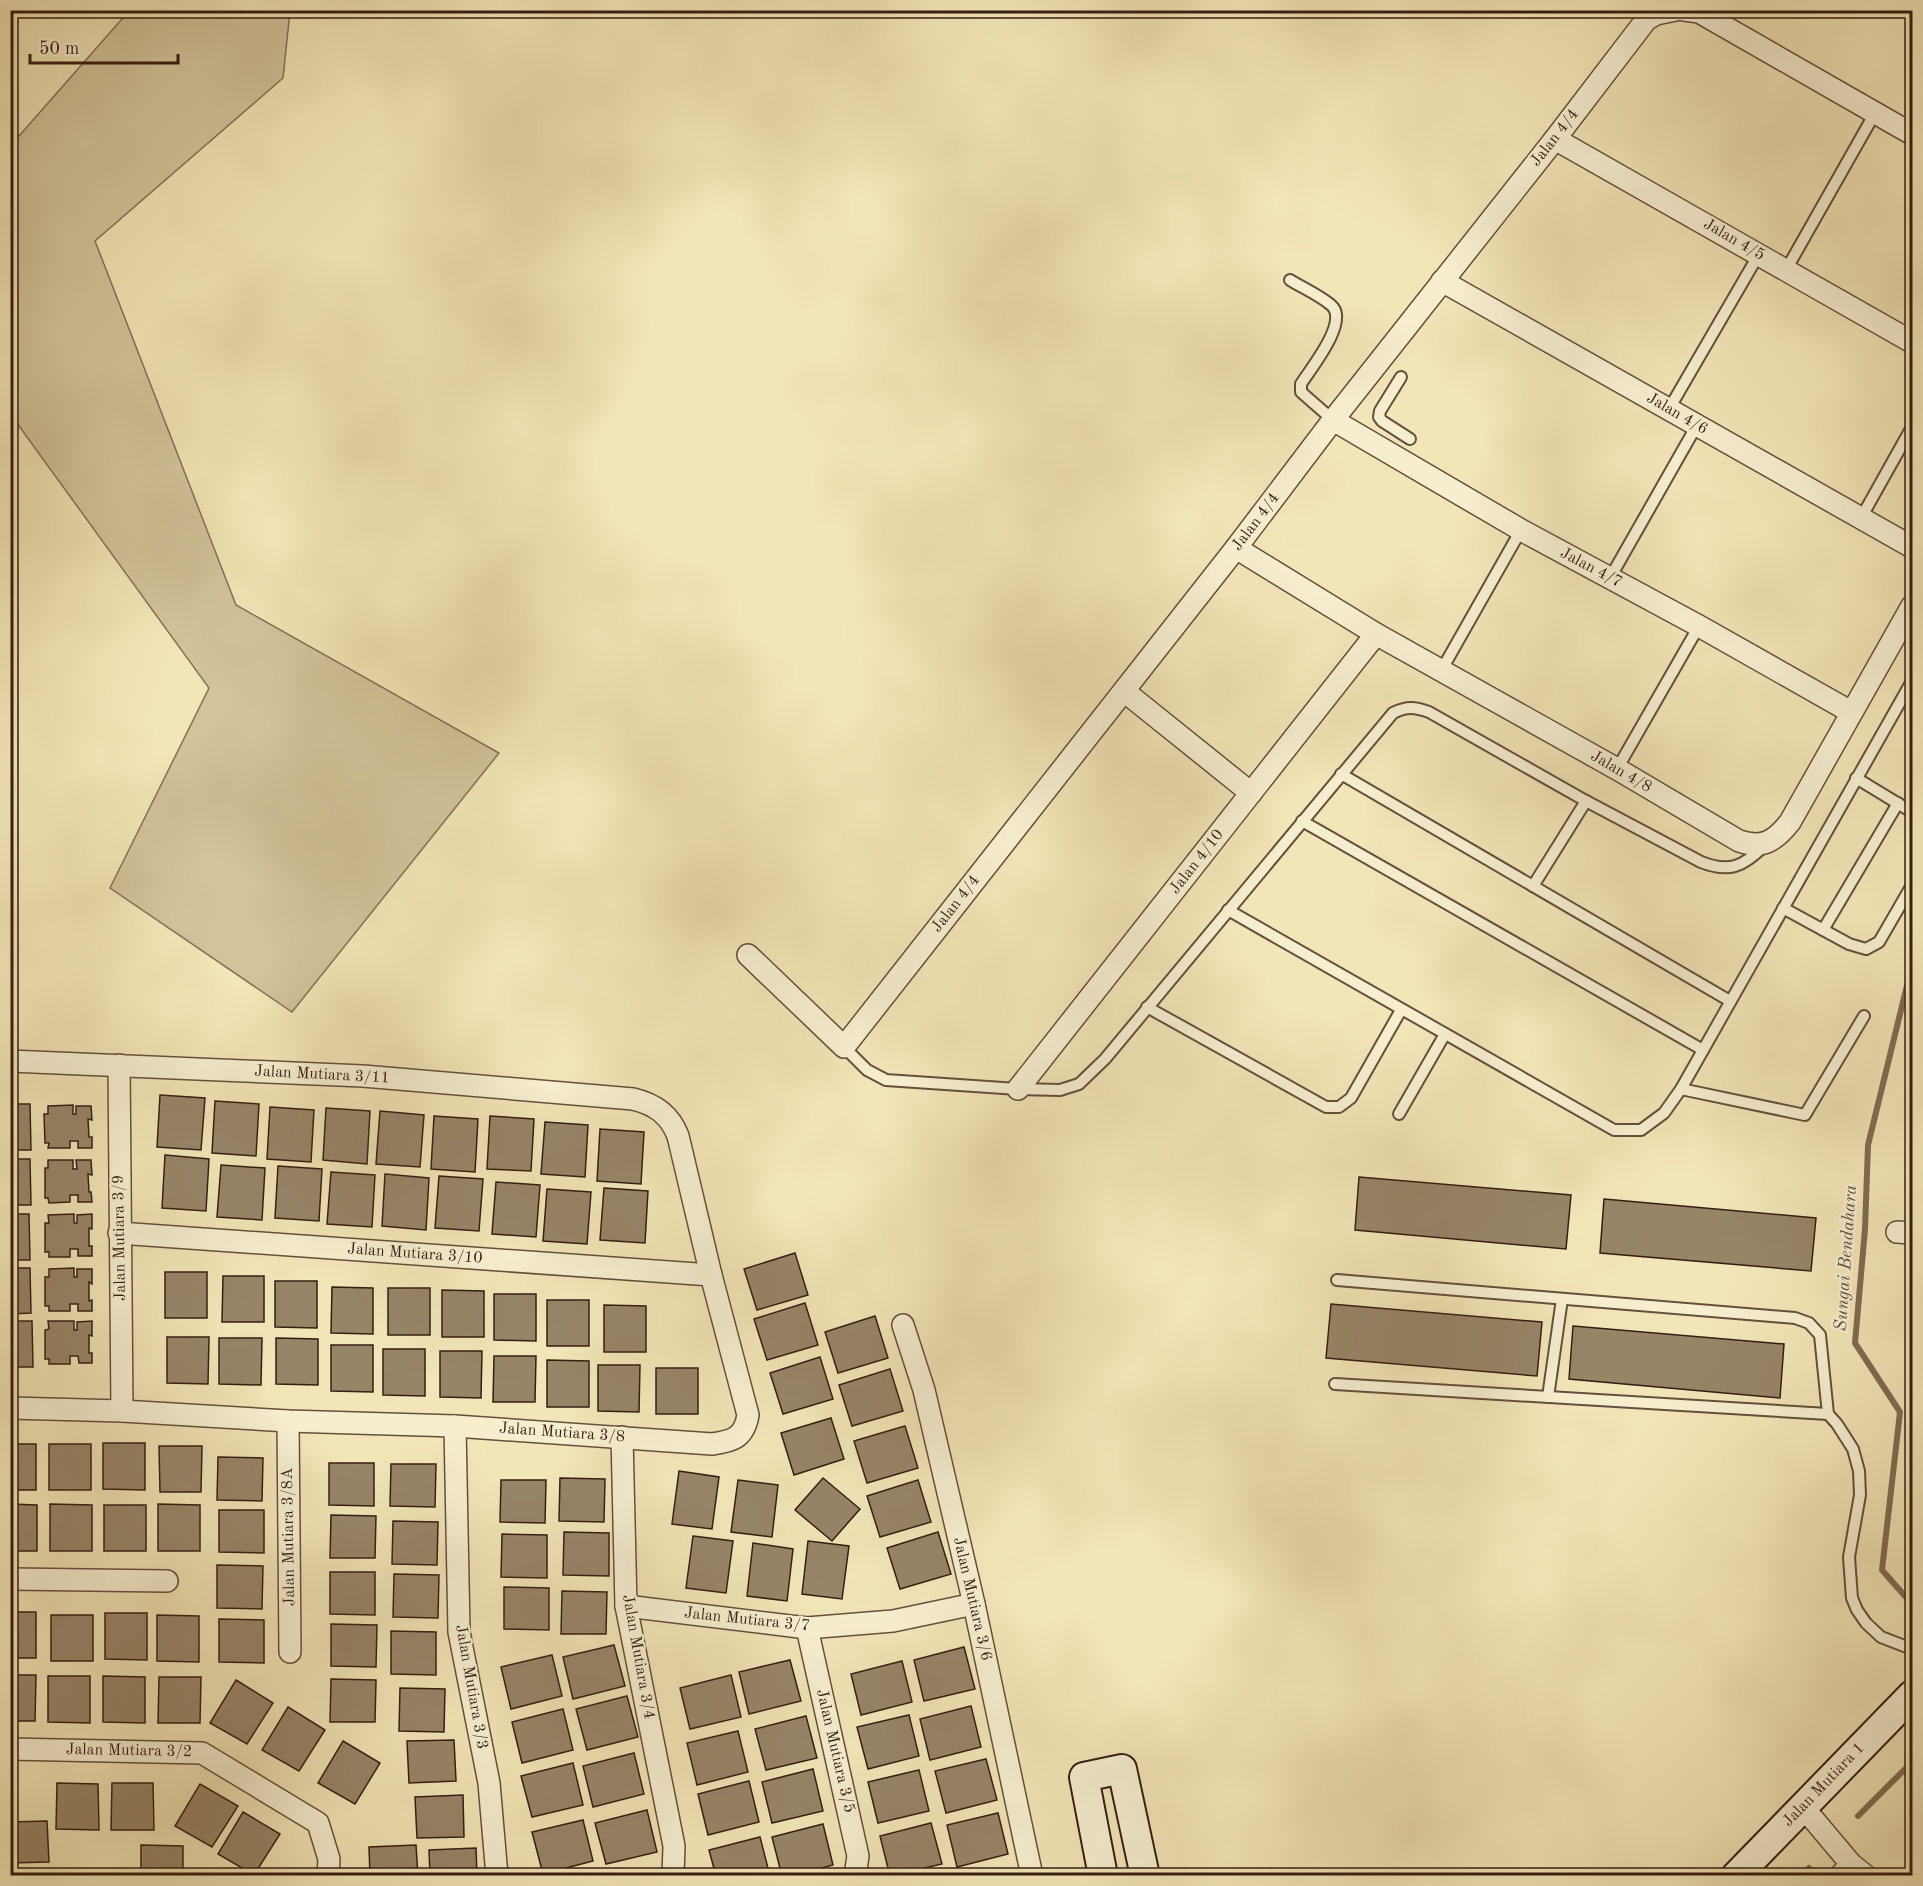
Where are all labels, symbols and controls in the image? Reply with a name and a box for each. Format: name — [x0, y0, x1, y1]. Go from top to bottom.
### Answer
scale bar — [30, 27, 178, 65]
text: 50 m — [39, 40, 79, 58]
street label: Jalan 4/4 — [1528, 106, 1582, 170]
street label: Jalan 4/5 — [1701, 216, 1767, 264]
street label: Jalan 4/6 — [1644, 390, 1710, 438]
street label: Jalan 4/4 — [1229, 490, 1283, 554]
street label: Jalan 4/7 — [1557, 545, 1625, 591]
street label: Jalan 4/8 — [1588, 748, 1654, 796]
street label: Jalan 4/10 — [1167, 827, 1227, 897]
street label: Jalan 4/4 — [929, 872, 983, 936]
street label: Jalan Mutiara 3/11 — [254, 1063, 390, 1087]
street label: Jalan Mutiara 3/9 — [111, 1175, 129, 1301]
water label: Sungai Bendahara — [1832, 1184, 1860, 1332]
street label: Jalan Mutiara 3/10 — [347, 1241, 483, 1267]
street label: Jalan Mutiara 3/8 — [498, 1421, 626, 1445]
street label: Jalan Mutiara 3/8A — [280, 1468, 298, 1606]
street label: Jalan Mutiara 3/6 — [950, 1536, 994, 1662]
street label: Jalan Mutiara 3/4 — [619, 1593, 657, 1721]
street label: Jalan Mutiara 3/7 — [683, 1605, 811, 1635]
street label: Jalan Mutiara 3/3 — [452, 1623, 490, 1751]
street label: Jalan Mutiara 3/5 — [813, 1688, 857, 1814]
street label: Jalan Mutiara 1 — [1780, 1740, 1868, 1830]
street label: Jalan Mutiara 3/2 — [66, 1742, 192, 1760]

